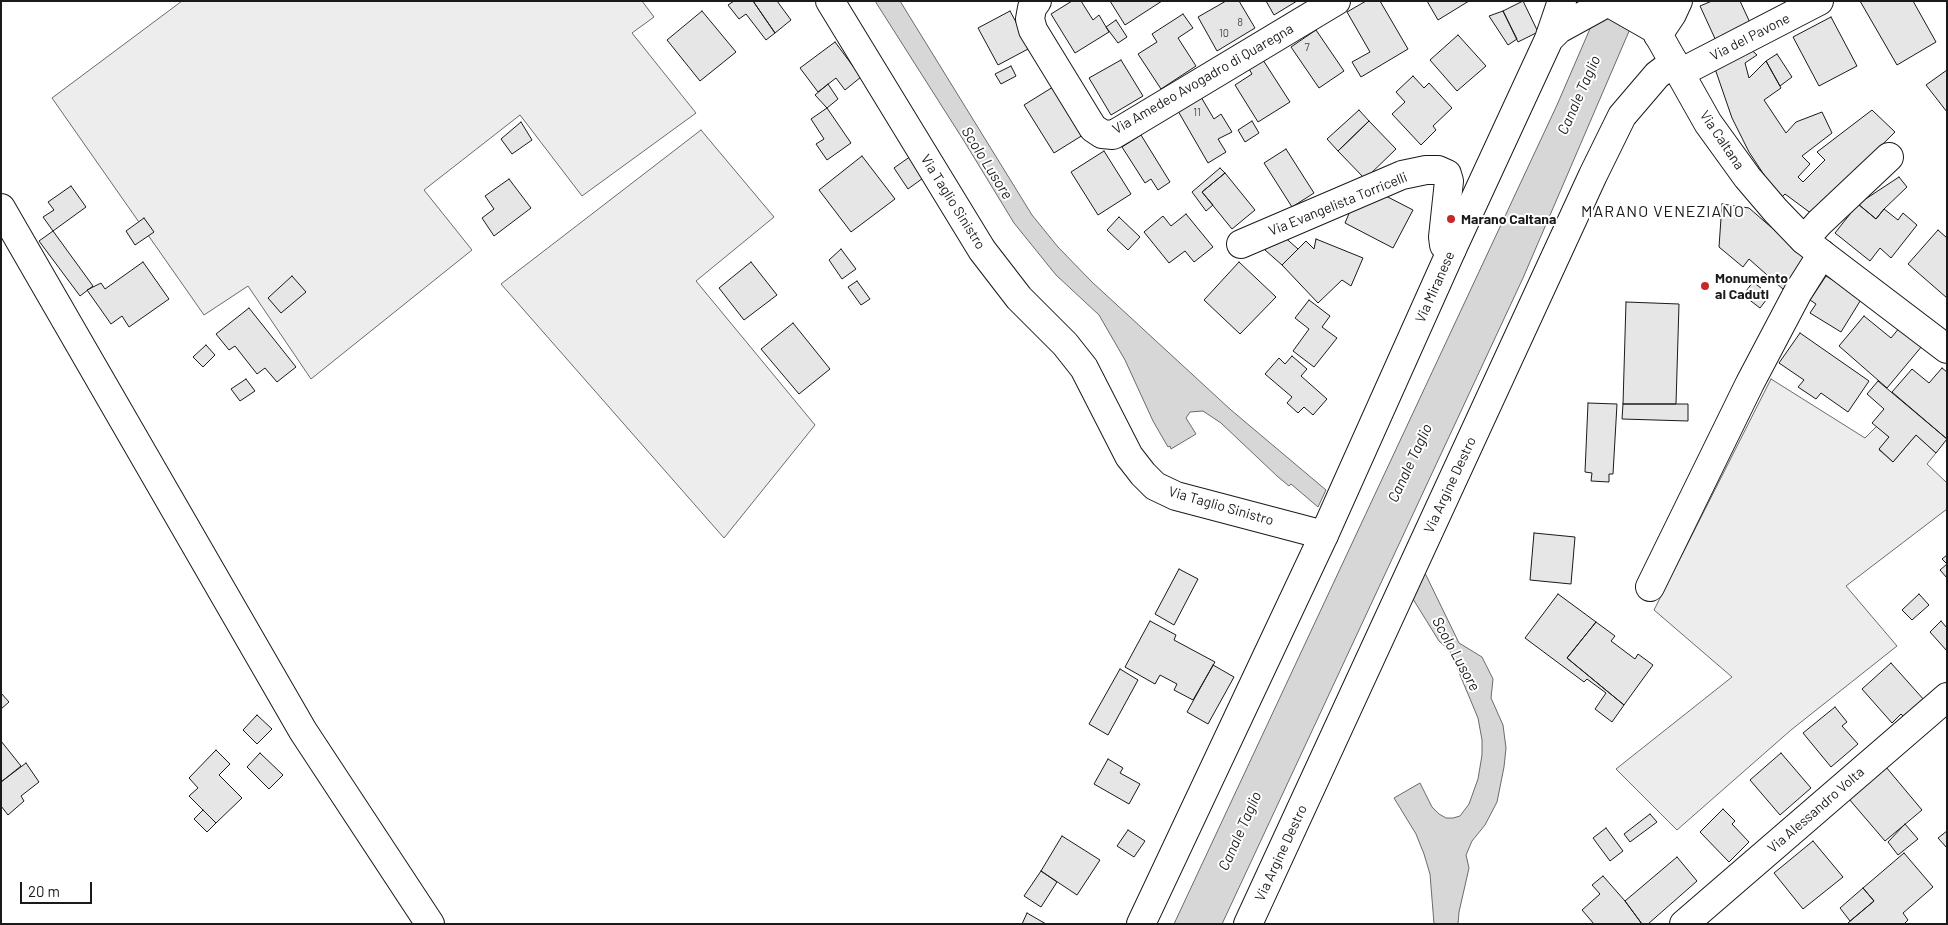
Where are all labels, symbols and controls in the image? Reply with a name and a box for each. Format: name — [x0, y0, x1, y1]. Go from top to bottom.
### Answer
street label: Via del Pavone — [1707, 10, 1793, 64]
house number: 8 — [1237, 15, 1243, 29]
street label: Via Amedeo Avogadro di Quaregna — [1110, 20, 1296, 138]
house number: 10 — [1219, 26, 1229, 40]
house number: 7 — [1304, 40, 1310, 54]
water label: Canale Taglio — [1554, 53, 1604, 137]
house number: 11 — [1193, 105, 1201, 119]
street label: Via Caltana — [1696, 107, 1748, 173]
water label: Scolo Lusore — [958, 123, 1016, 203]
street label: Via Taglio Sinistro — [917, 151, 989, 253]
street label: Via Evangelista Torricelli — [1266, 168, 1410, 240]
district label: MARANO VENEZIANO — [1579, 202, 1747, 222]
place label: Marano Caltana — [1461, 211, 1556, 227]
marker: Marano Caltana — [1445, 213, 1457, 225]
street label: Via Miranese — [1412, 249, 1458, 325]
place label: Monumento ai Caduti — [1715, 270, 1788, 302]
marker: Monumento ai Caduti — [1699, 280, 1711, 292]
water label: Canale Taglio — [1384, 421, 1436, 505]
street label: Via Argine Destro — [1420, 434, 1480, 536]
street label: Via Taglio Sinistro — [1166, 483, 1276, 529]
water label: Scolo Lusore — [1428, 614, 1484, 694]
street label: Via Alessandro Volta — [1764, 763, 1868, 857]
water label: Canale Taglio — [1215, 789, 1265, 873]
street label: Via Argine Destro — [1251, 802, 1311, 904]
scale bar — [22, 872, 95, 904]
text: 20 m — [28, 882, 60, 900]

